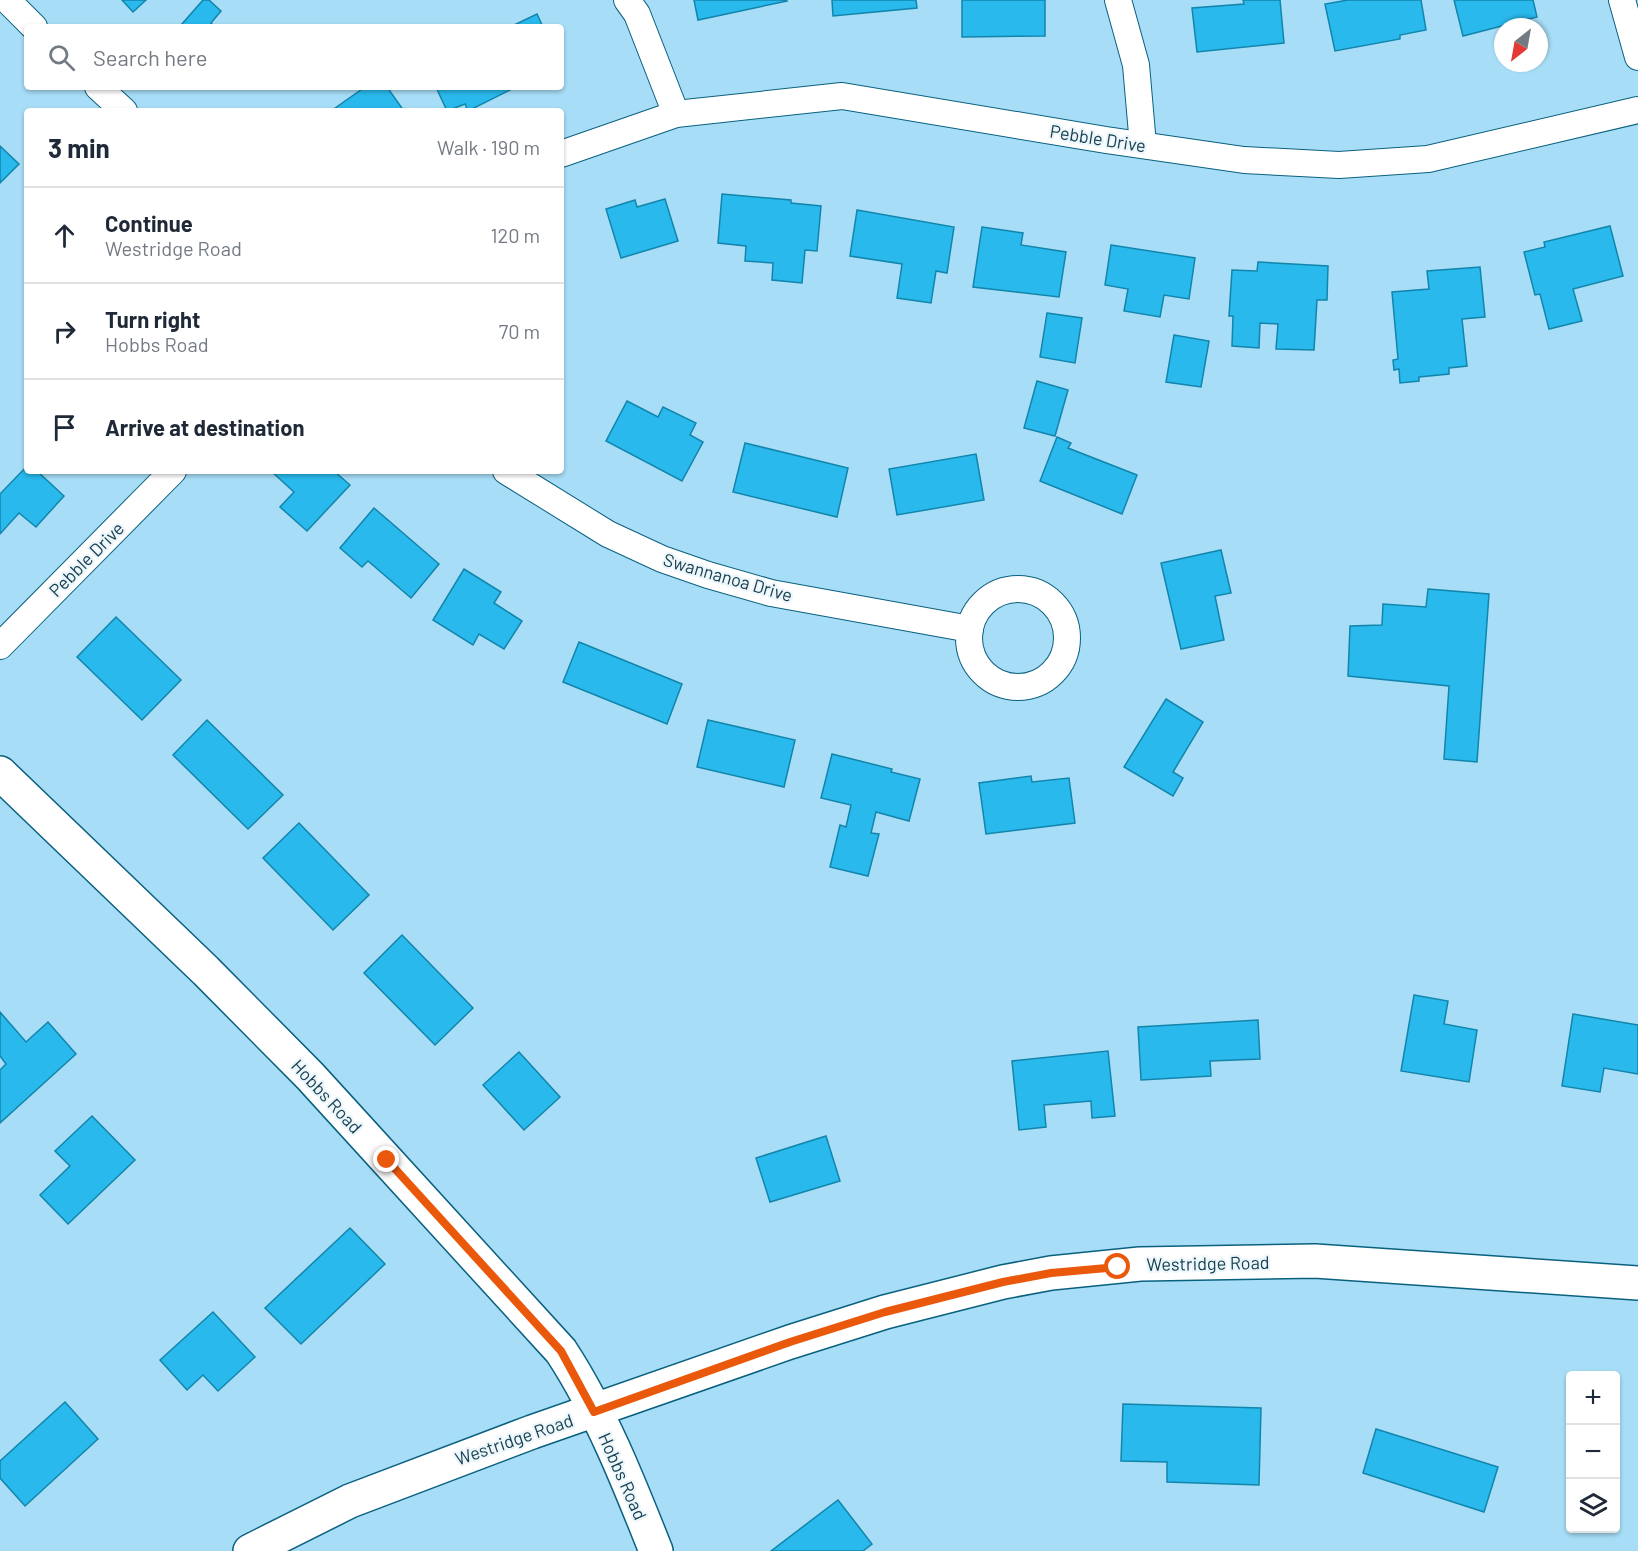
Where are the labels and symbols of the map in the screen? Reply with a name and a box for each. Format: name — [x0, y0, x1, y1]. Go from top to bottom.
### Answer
north arrow — [1494, 18, 1548, 72]
street label: Pebble Drive — [1048, 120, 1148, 156]
street label: Pebble Drive — [44, 517, 128, 601]
street label: Swannanoa Drive — [661, 548, 795, 606]
street label: Hobbs Road — [287, 1054, 367, 1138]
route end — [373, 1146, 399, 1172]
street label: Westridge Road — [1146, 1251, 1270, 1275]
route start — [1104, 1253, 1130, 1279]
street label: Westridge Road — [452, 1409, 576, 1469]
street label: Hobbs Road — [594, 1429, 652, 1523]

